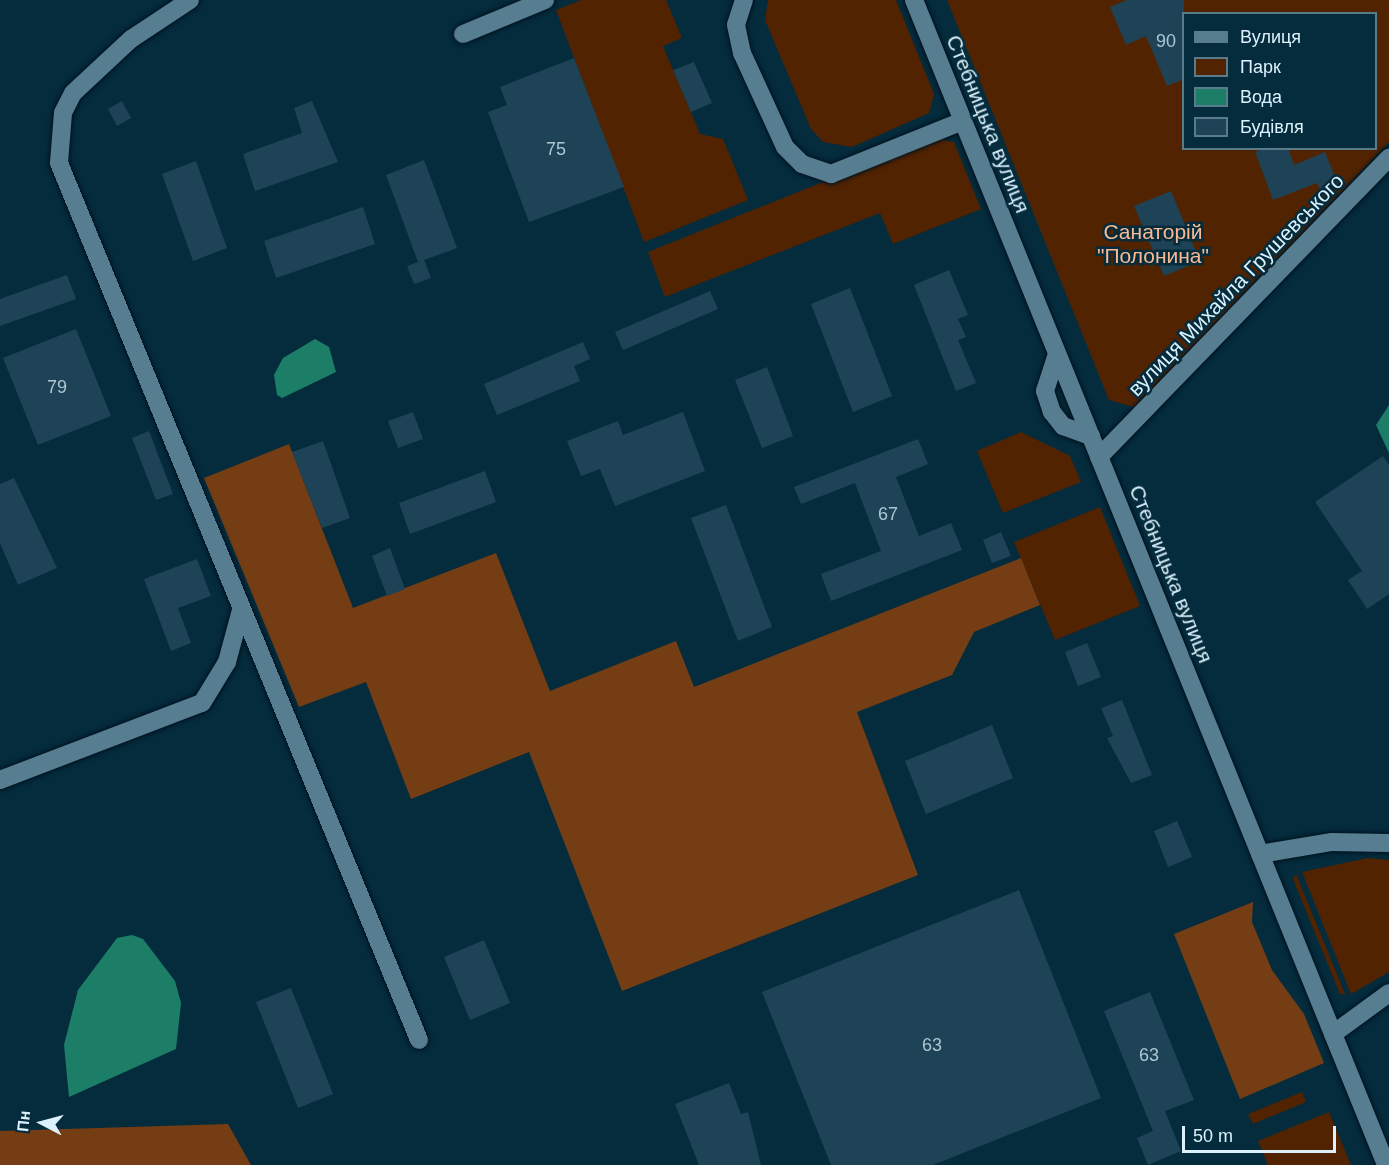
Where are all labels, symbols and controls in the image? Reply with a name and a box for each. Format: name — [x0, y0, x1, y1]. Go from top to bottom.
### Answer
legend — [1182, 12, 1377, 150]
text: Вулиця — [1240, 27, 1301, 47]
house number: 90 — [1156, 30, 1176, 52]
street label: Стебницька вулиця — [941, 31, 1035, 217]
text: Парк — [1240, 57, 1281, 77]
text: Вода — [1240, 87, 1282, 107]
text: Будівля — [1240, 117, 1304, 137]
house number: 75 — [546, 138, 566, 160]
street label: вулиця Михайла Грушевського — [1123, 168, 1349, 402]
park label: Санаторій "Полонина" — [1097, 219, 1209, 269]
house number: 79 — [47, 376, 67, 398]
street label: Стебницька вулиця — [1124, 481, 1218, 667]
house number: 67 — [878, 503, 898, 525]
house number: 63 — [922, 1034, 942, 1056]
house number: 63 — [1139, 1044, 1159, 1066]
north arrow — [12, 1093, 72, 1153]
text: Пн — [14, 1110, 33, 1132]
scale bar — [1185, 1114, 1340, 1152]
text: 50 m — [1193, 1126, 1233, 1146]

